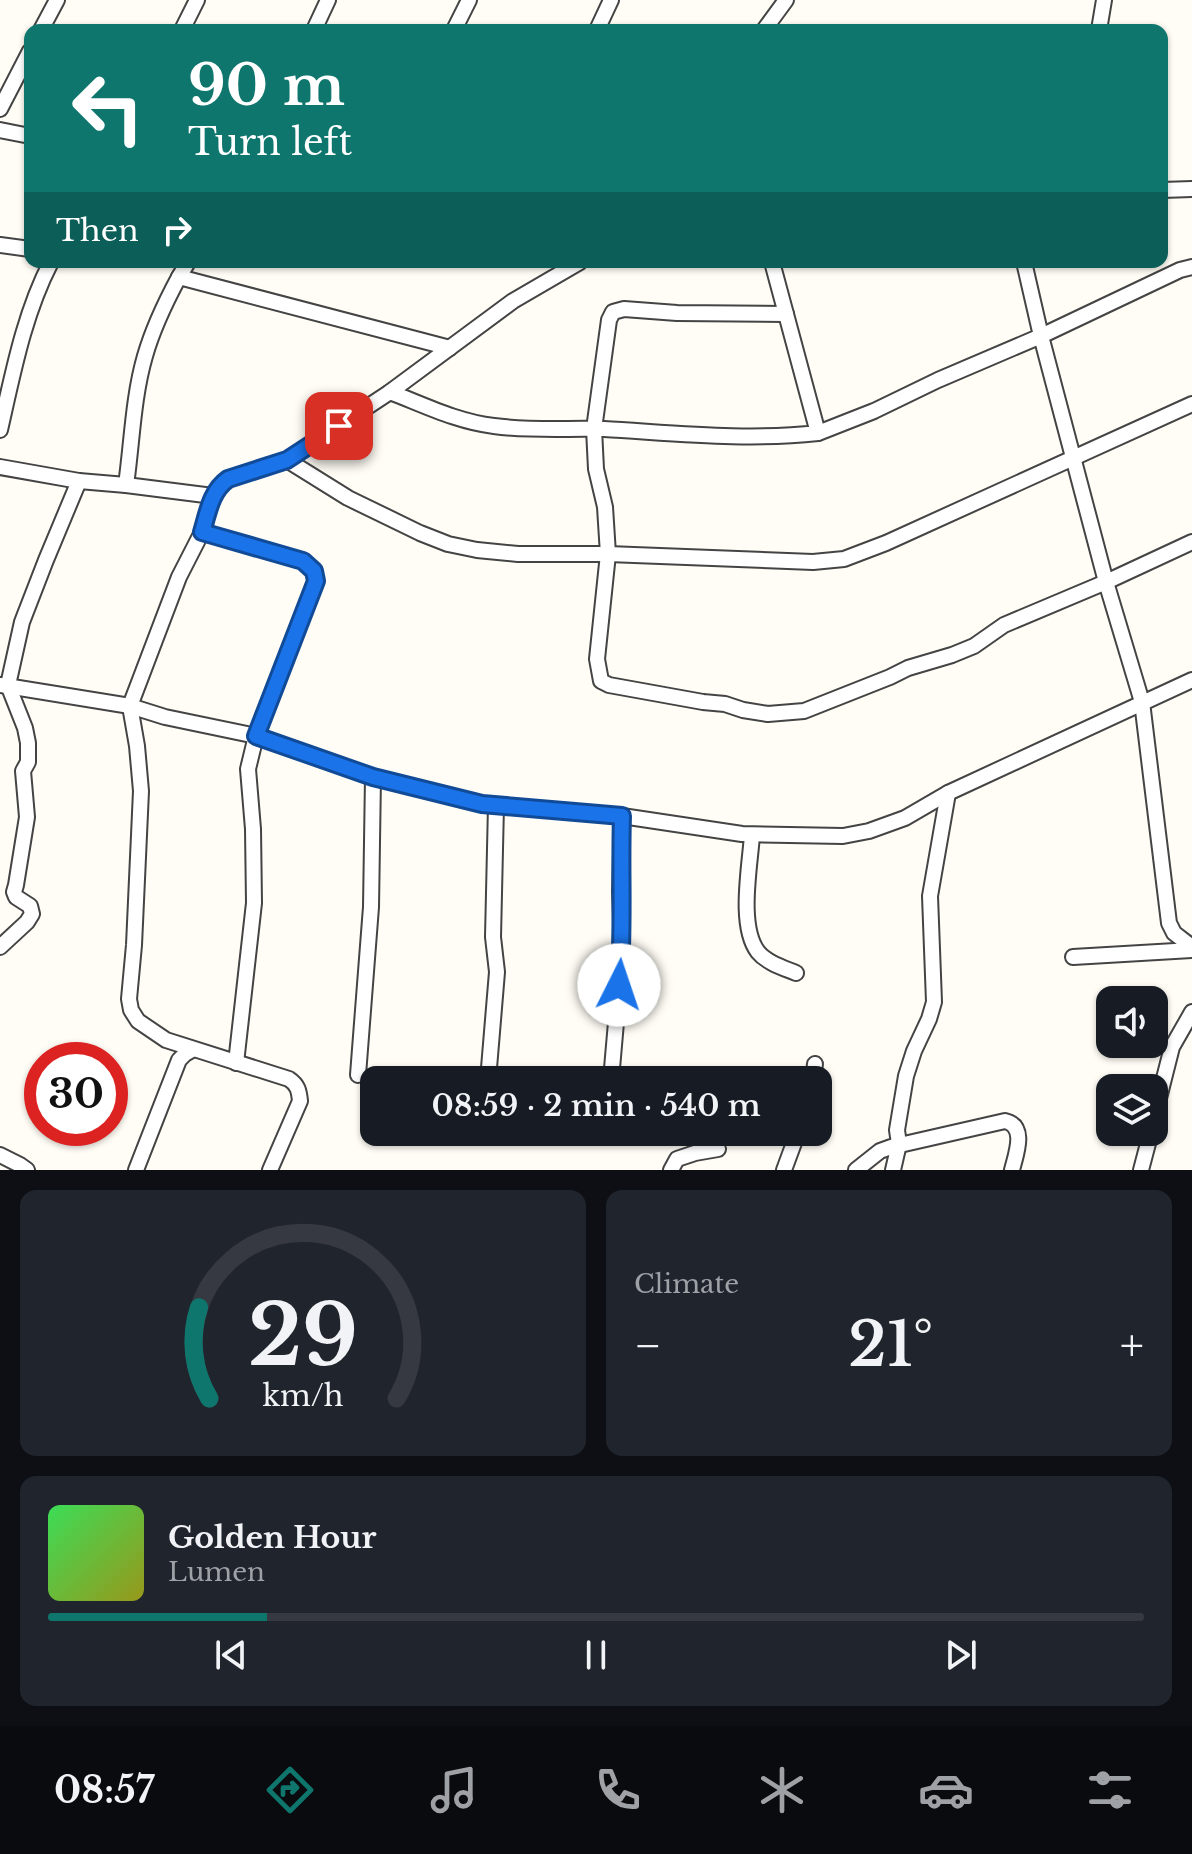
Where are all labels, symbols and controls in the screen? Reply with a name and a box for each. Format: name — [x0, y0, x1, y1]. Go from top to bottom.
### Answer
text: 90 m — [188, 51, 345, 120]
icon: left — [56, 56, 160, 160]
text: Turn left — [188, 120, 352, 165]
icon: right — [155, 208, 199, 252]
text: Then — [56, 212, 139, 249]
pin — [305, 392, 373, 460]
icon: arrive — [317, 404, 361, 448]
position arrow — [577, 943, 661, 1027]
map controls — [1096, 986, 1168, 1146]
button: sound — [1096, 986, 1168, 1058]
speed limit sign: 30 — [24, 1042, 128, 1146]
button: layers — [1096, 1074, 1168, 1146]
text: 08:59 · 2 min · 540 m — [431, 1087, 761, 1124]
text: Climate — [634, 1268, 739, 1300]
text: 29 — [248, 1284, 358, 1387]
text: 21° — [848, 1308, 933, 1382]
text: − — [634, 1318, 662, 1373]
text: + — [1120, 1318, 1144, 1373]
text: km/h — [262, 1378, 344, 1414]
text: Golden Hour — [168, 1519, 377, 1556]
text: Lumen — [168, 1556, 265, 1588]
icon: previous — [209, 1633, 253, 1677]
icon: pause — [574, 1633, 618, 1677]
icon: next — [939, 1633, 983, 1677]
icon: directions — [262, 1762, 318, 1818]
icon: music — [426, 1762, 482, 1818]
icon: phone — [590, 1762, 646, 1818]
icon: climate — [754, 1762, 810, 1818]
icon: car — [918, 1762, 974, 1818]
icon: filters — [1082, 1762, 1138, 1818]
text: 08:57 — [54, 1768, 154, 1813]

